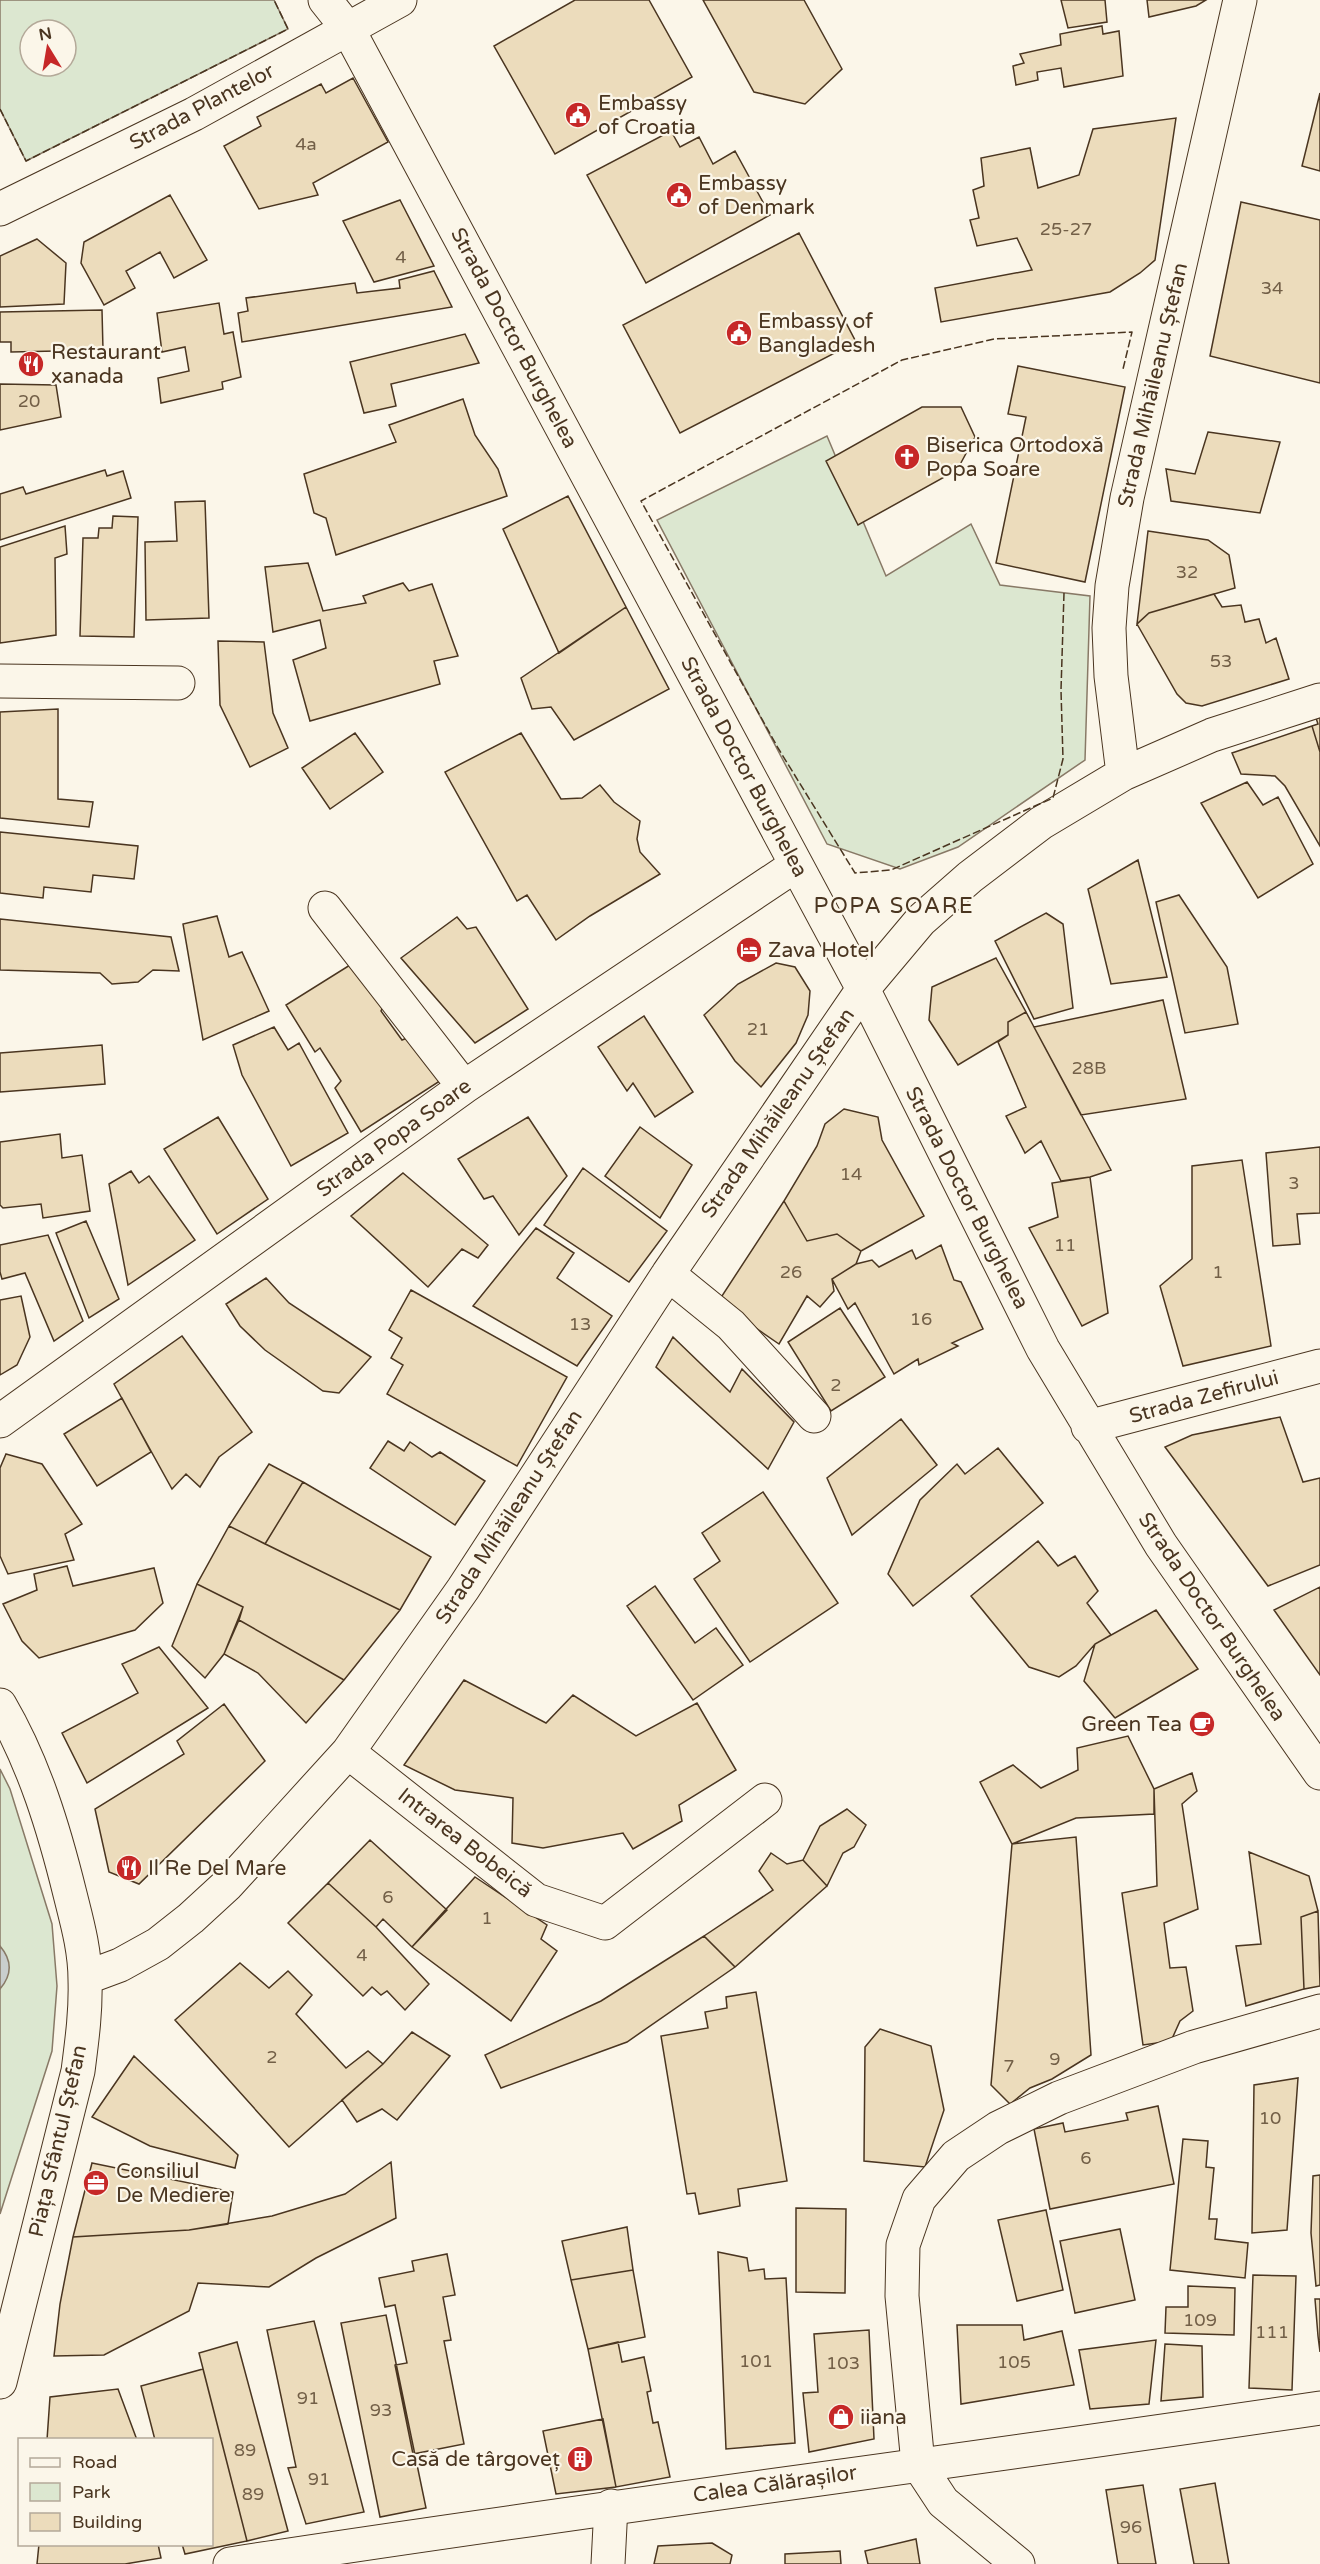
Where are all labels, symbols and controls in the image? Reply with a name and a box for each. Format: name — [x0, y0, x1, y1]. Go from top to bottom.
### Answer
north arrow — [18, 18, 78, 78]
text: N — [37, 23, 54, 45]
street label: Strada Plantelor — [125, 58, 279, 156]
place label: Embassy of Croatia — [598, 91, 696, 140]
public building icon: Embassy of Croatia — [563, 100, 593, 130]
house number: 4a — [295, 133, 317, 155]
place label: Embassy of Denmark — [698, 171, 815, 220]
public building icon: Embassy of Denmark — [664, 180, 694, 210]
house number: 25-27 — [1040, 218, 1092, 240]
street label: Strada Doctor Burghelea — [445, 223, 583, 453]
house number: 4 — [395, 246, 407, 268]
street label: Strada Mihăileanu Ștefan — [1113, 260, 1193, 510]
house number: 34 — [1261, 277, 1283, 299]
place label: Embassy of Bangladesh — [758, 309, 875, 358]
public building icon: Embassy of Bangladesh — [724, 318, 754, 348]
place label: Restaurant xanada — [51, 340, 161, 389]
restaurant icon: Restaurant xanada — [16, 349, 46, 379]
house number: 20 — [18, 390, 40, 412]
place label: Biserica Ortodoxă Popa Soare — [926, 433, 1104, 482]
church icon: Biserica Ortodoxă Popa Soare — [892, 442, 922, 472]
house number: 32 — [1176, 561, 1198, 583]
house number: 53 — [1210, 650, 1232, 672]
street label: Strada Doctor Burghelea — [675, 652, 813, 882]
district label: POPA SOARE — [814, 893, 974, 919]
hotel icon: Zava Hotel — [734, 935, 764, 965]
place label: Zava Hotel — [768, 938, 875, 963]
street label: Strada Mihăileanu Ștefan — [696, 1003, 860, 1223]
house number: 21 — [747, 1018, 769, 1040]
house number: 28B — [1071, 1057, 1107, 1079]
street label: Strada Popa Soare — [312, 1073, 476, 1203]
street label: Strada Doctor Burghelea — [900, 1083, 1034, 1313]
house number: 14 — [840, 1163, 862, 1185]
house number: 3 — [1288, 1172, 1300, 1194]
house number: 11 — [1054, 1234, 1076, 1256]
house number: 26 — [780, 1261, 802, 1283]
house number: 1 — [1212, 1261, 1224, 1283]
house number: 16 — [910, 1308, 932, 1330]
house number: 13 — [569, 1313, 591, 1335]
street label: Strada Zefirului — [1127, 1365, 1281, 1429]
house number: 2 — [830, 1374, 842, 1396]
street label: Strada Mihăileanu Ștefan — [430, 1405, 588, 1629]
street label: Strada Doctor Burghelea — [1133, 1508, 1291, 1726]
cafe icon: Green Tea — [1187, 1709, 1217, 1739]
place label: Green Tea — [1081, 1712, 1182, 1737]
street label: Intrarea Bobeică — [393, 1783, 537, 1903]
restaurant icon: Il Re Del Mare — [114, 1853, 144, 1883]
place label: Il Re Del Mare — [148, 1856, 287, 1881]
house number: 6 — [382, 1886, 394, 1908]
house number: 1 — [481, 1907, 493, 1929]
house number: 4 — [356, 1944, 368, 1966]
street label: Piața Sfântul Ștefan — [24, 2042, 92, 2240]
house number: 2 — [266, 2046, 278, 2068]
house number: 9 — [1049, 2048, 1061, 2070]
house number: 7 — [1003, 2055, 1015, 2077]
house number: 10 — [1259, 2107, 1281, 2129]
house number: 6 — [1080, 2147, 1092, 2169]
place label: Consiliul De Mediere — [116, 2159, 231, 2208]
office icon: Consiliul De Mediere — [81, 2168, 111, 2198]
house number: 109 — [1183, 2309, 1217, 2331]
house number: 111 — [1255, 2321, 1289, 2343]
house number: 101 — [739, 2350, 773, 2372]
house number: 105 — [997, 2351, 1031, 2373]
house number: 103 — [826, 2352, 860, 2374]
house number: 91 — [297, 2387, 319, 2409]
house number: 93 — [370, 2399, 392, 2421]
shop icon: iiana — [826, 2402, 856, 2432]
place label: iiana — [860, 2405, 907, 2430]
legend — [18, 2438, 213, 2546]
house number: 89 — [234, 2439, 256, 2461]
building icon: Casă de târgoveț — [565, 2444, 595, 2474]
place label: Casă de târgoveț — [391, 2447, 560, 2472]
text: Road — [72, 2451, 117, 2473]
street label: Calea Călărașilor — [691, 2460, 859, 2508]
house number: 91 — [308, 2468, 330, 2490]
text: Park — [72, 2481, 111, 2503]
house number: 89 — [242, 2483, 264, 2505]
text: Building — [72, 2511, 142, 2533]
house number: 96 — [1120, 2516, 1142, 2538]

